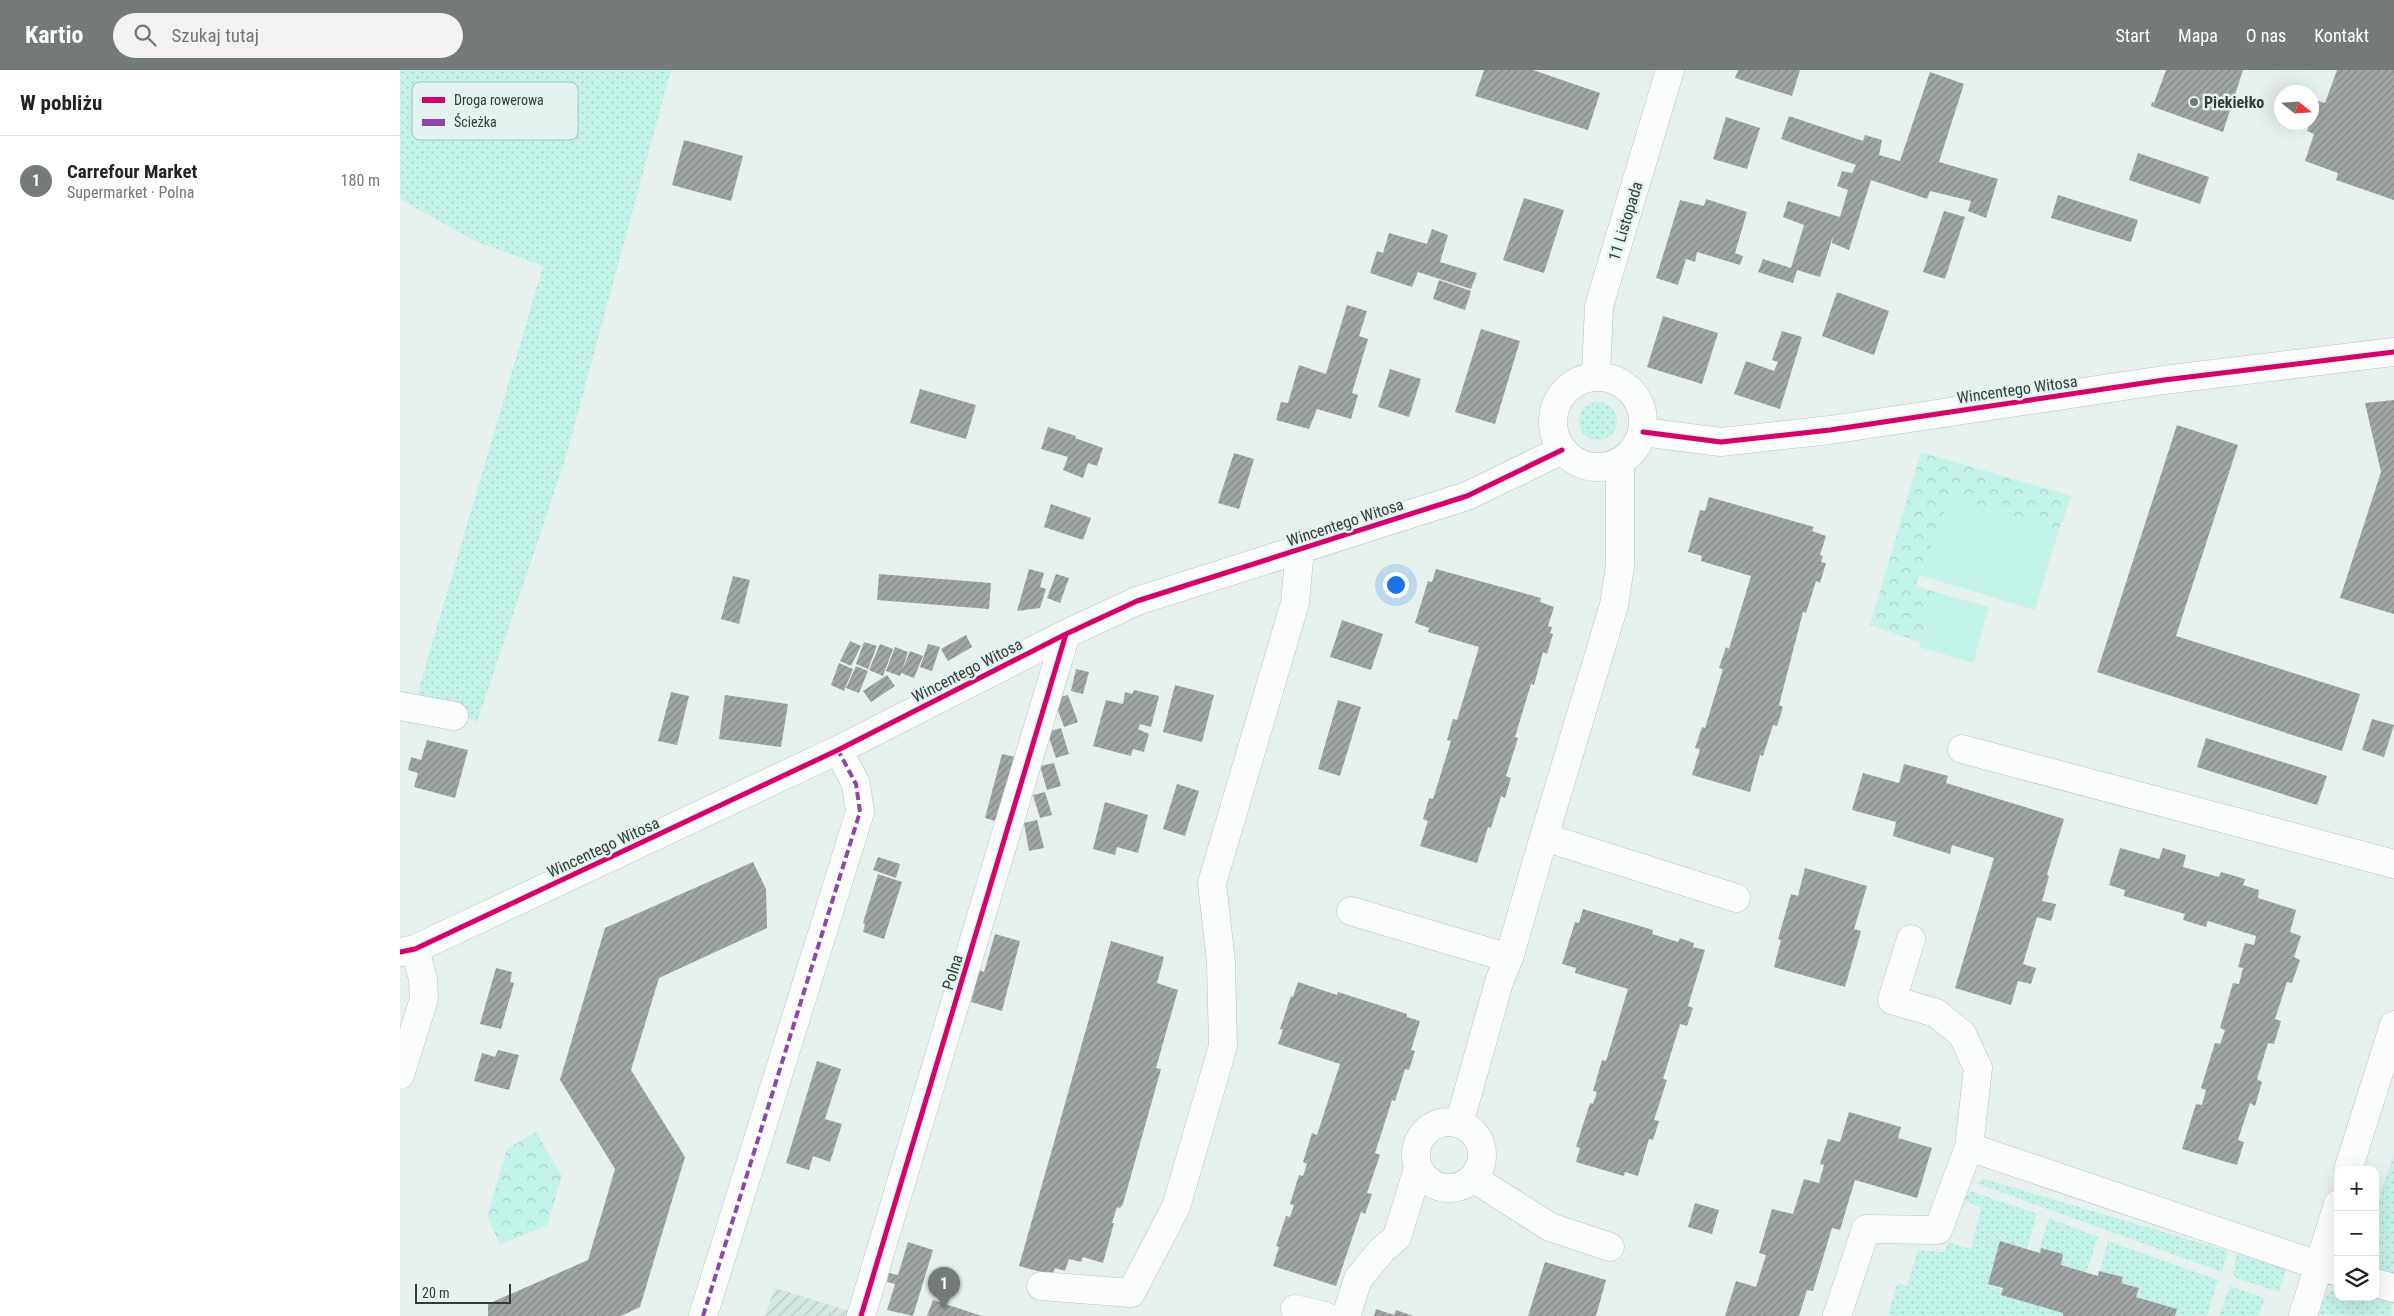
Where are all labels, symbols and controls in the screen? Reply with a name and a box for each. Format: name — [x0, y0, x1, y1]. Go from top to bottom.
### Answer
search box — [113, 13, 463, 58]
text: Kartio — [25, 21, 83, 49]
icon: search — [131, 21, 159, 49]
text: Szukaj tutaj — [171, 24, 259, 47]
text: Start — [2116, 25, 2150, 46]
text: Mapa — [2178, 25, 2218, 46]
text: O nas — [2246, 25, 2286, 46]
text: Kontakt — [2314, 25, 2369, 46]
legend — [412, 82, 578, 140]
north arrow — [2274, 85, 2319, 130]
text: W pobliżu — [20, 91, 102, 115]
text: Droga rowerowa — [454, 92, 544, 108]
place label: Piekiełko — [2204, 93, 2264, 112]
marker: Piekiełko — [2188, 96, 2200, 108]
text: Ścieżka — [454, 113, 497, 130]
text: Carrefour Market — [67, 160, 197, 183]
text: 1 — [32, 171, 40, 190]
text: 180 m — [341, 171, 380, 190]
street label: 11 Listopada — [1604, 179, 1647, 263]
text: Supermarket · Polna — [67, 183, 194, 202]
street label: Wincentego Witosa — [1956, 372, 2079, 407]
street label: Wincentego Witosa — [1284, 495, 1406, 550]
your location — [1383, 572, 1409, 598]
street label: Wincentego Witosa — [909, 634, 1026, 706]
street label: Wincentego Witosa — [544, 813, 662, 882]
street label: Polna — [938, 952, 967, 992]
map controls — [2334, 1166, 2379, 1301]
button: + — [2334, 1166, 2379, 1211]
button: − — [2334, 1211, 2379, 1256]
button: layers — [2334, 1256, 2379, 1301]
pin: 1 — [928, 1267, 960, 1308]
scale bar — [415, 1281, 511, 1304]
text: 20 m — [422, 1285, 450, 1301]

